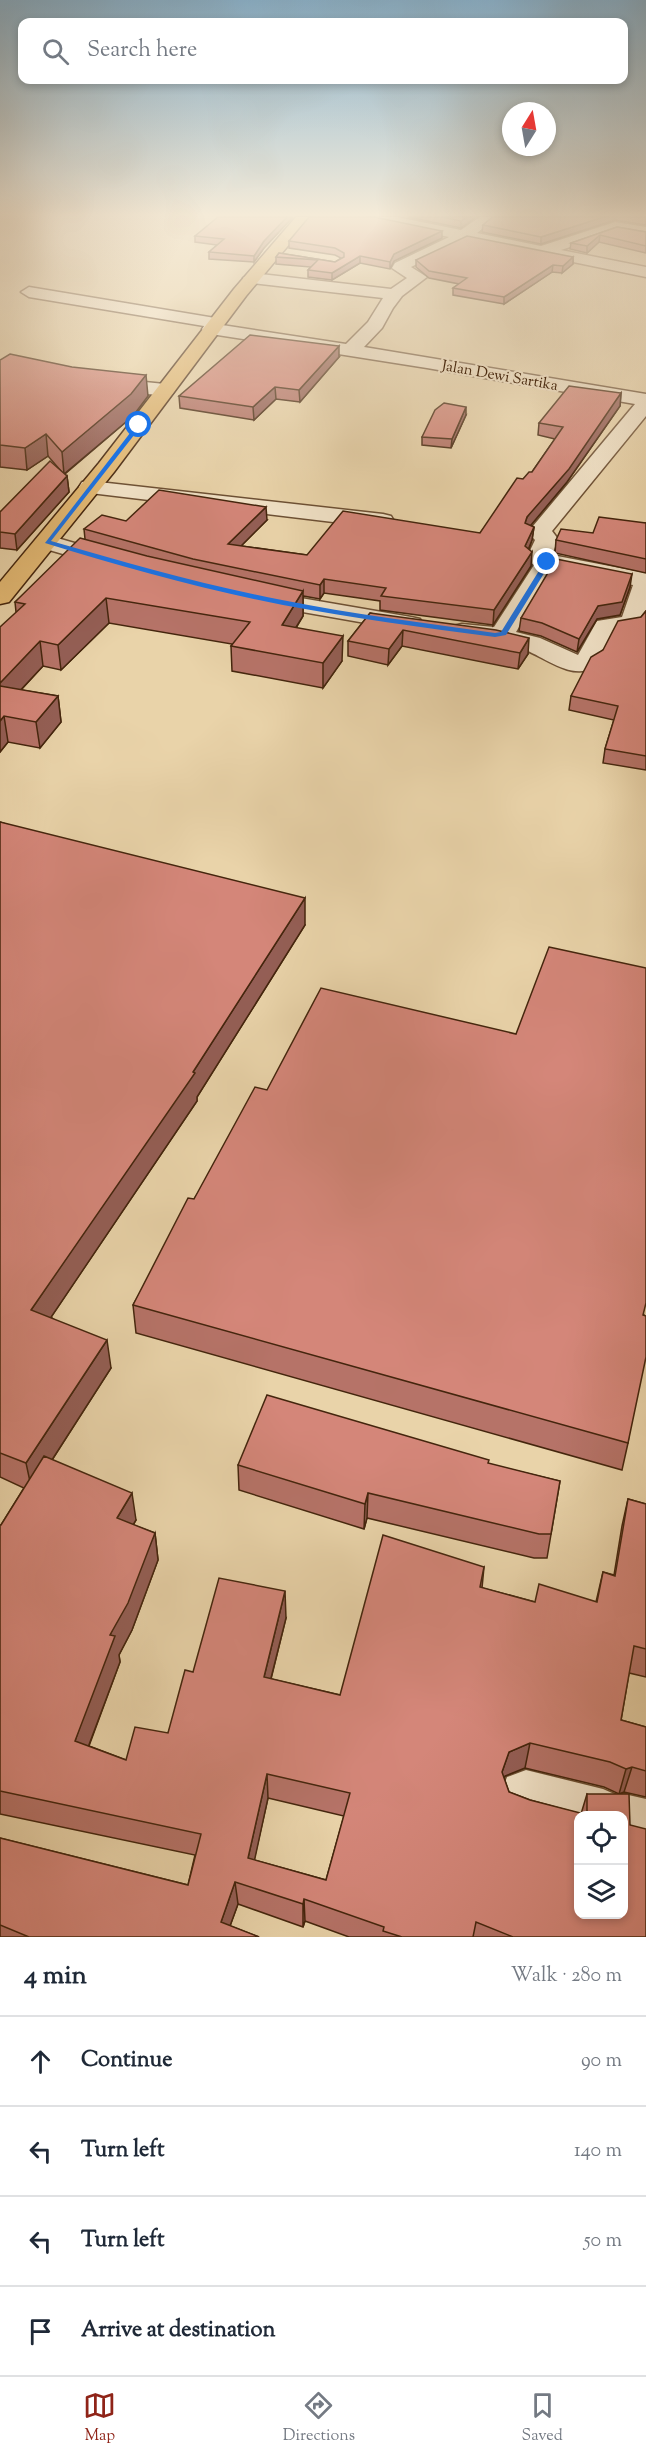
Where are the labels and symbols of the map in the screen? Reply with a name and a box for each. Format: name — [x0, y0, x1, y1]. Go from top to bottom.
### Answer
north arrow — [502, 102, 556, 156]
street label: Jalan Dewi Sartika — [439, 356, 559, 397]
route start — [125, 411, 151, 437]
route end — [533, 548, 559, 574]

